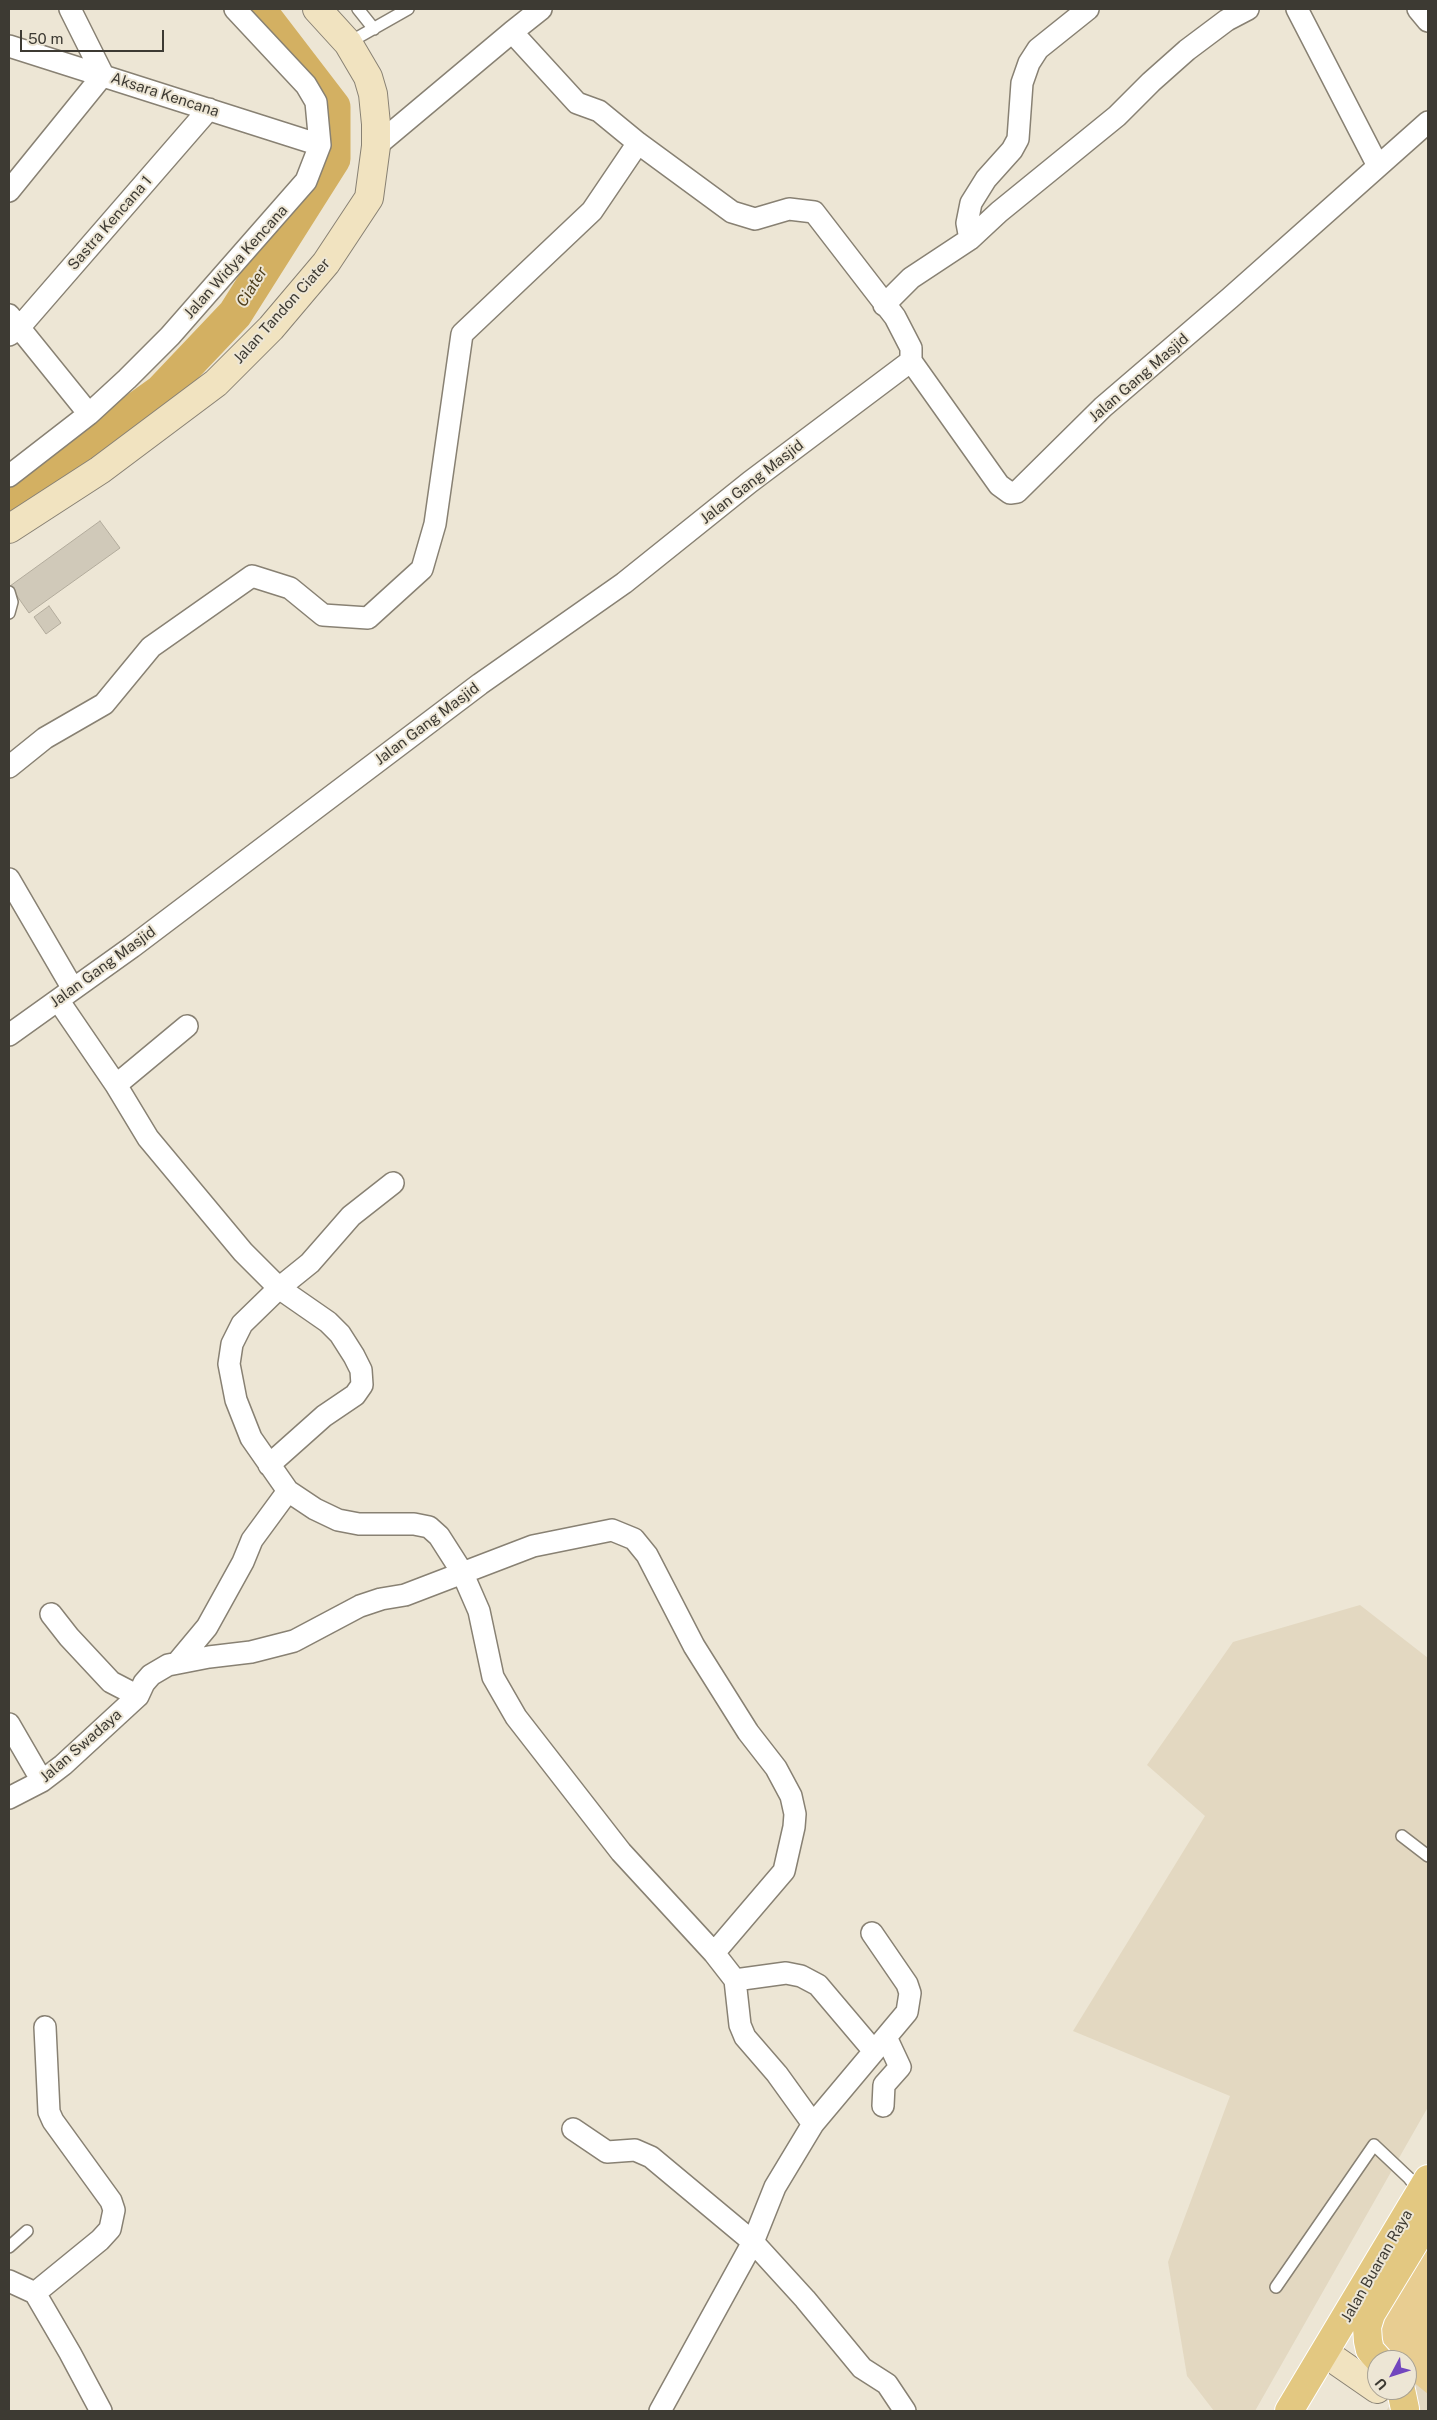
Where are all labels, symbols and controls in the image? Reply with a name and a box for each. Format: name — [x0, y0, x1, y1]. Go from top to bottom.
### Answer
scale bar — [22, 20, 166, 52]
text: 50 m — [28, 30, 63, 47]
street label: Aksara Kencana — [109, 69, 221, 121]
street label: Sastra Kencana 1 — [64, 172, 156, 274]
street label: Jalan Widya Kencana — [180, 202, 292, 322]
street label: Jalan Tandon Ciater — [230, 254, 334, 368]
water label: Ciater — [232, 264, 272, 310]
street label: Jalan Gang Masjid — [1086, 330, 1192, 426]
street label: Jalan Gang Masjid — [697, 436, 807, 528]
street label: Jalan Gang Masjid — [371, 679, 483, 769]
street label: Jalan Gang Masjid — [47, 923, 159, 1011]
street label: Jalan Swadaya — [36, 1706, 126, 1786]
street label: Jalan Buaran Raya — [1338, 2207, 1416, 2325]
north arrow — [1367, 2350, 1417, 2400]
text: U — [1372, 2375, 1391, 2393]

